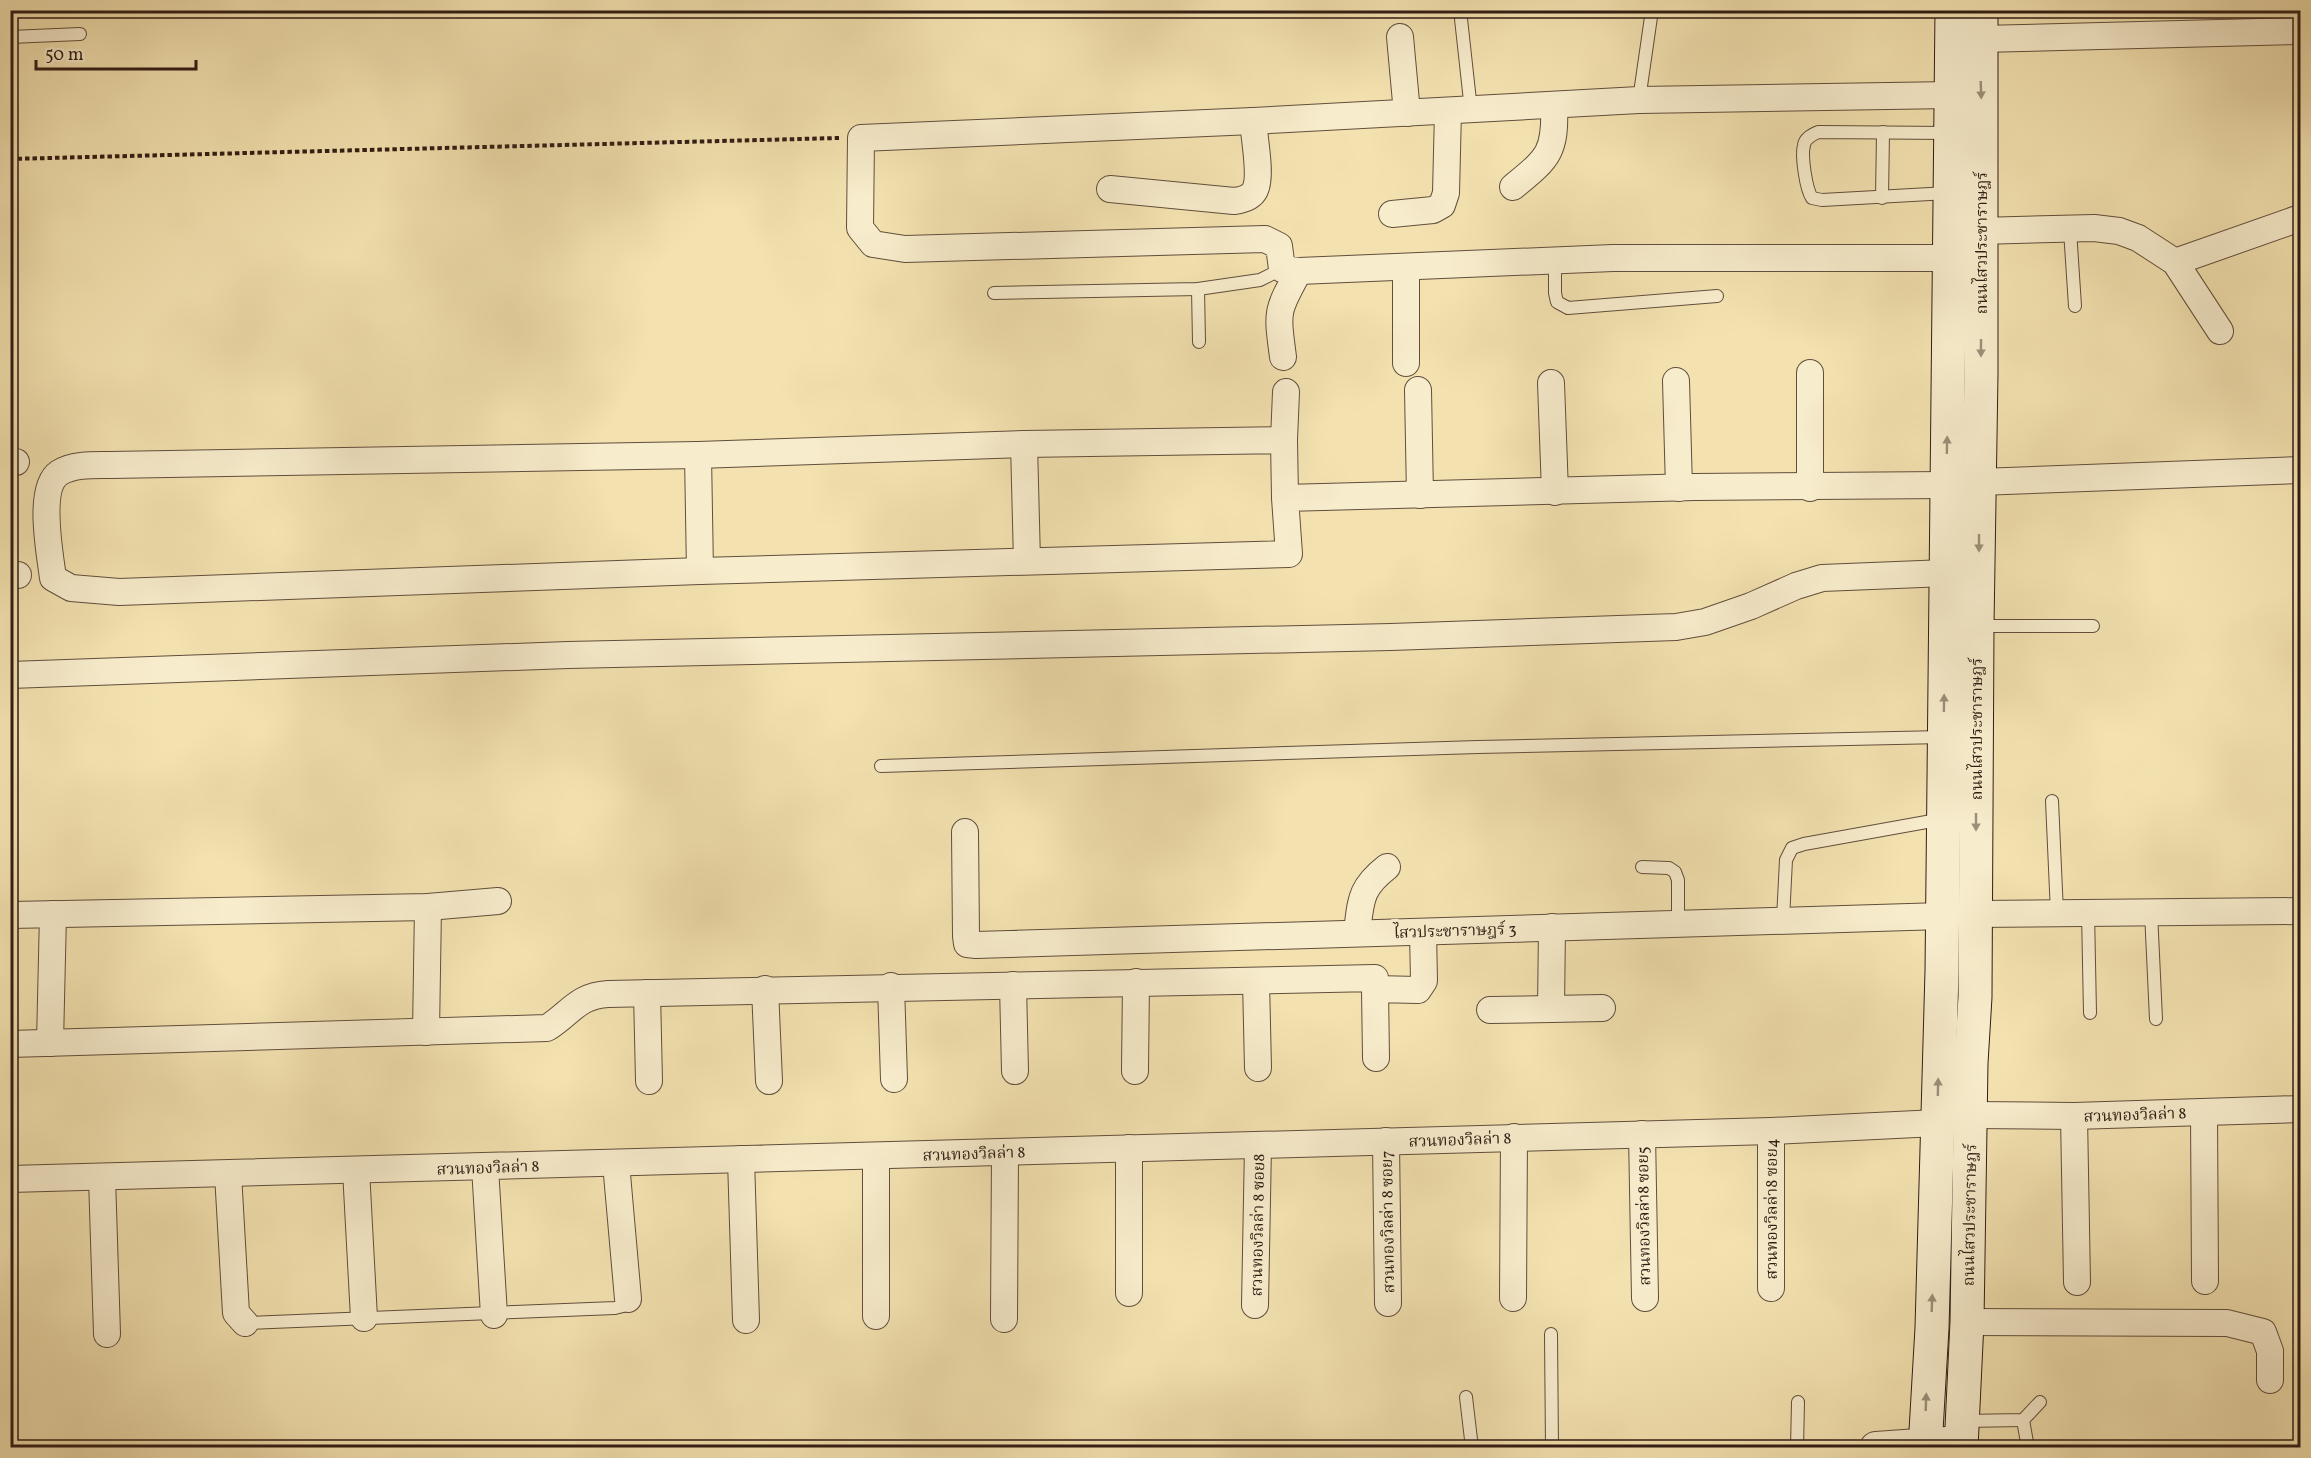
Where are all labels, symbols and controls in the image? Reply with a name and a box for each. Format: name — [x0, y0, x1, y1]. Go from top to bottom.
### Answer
scale bar — [36, 33, 196, 71]
text: 50 m — [45, 43, 84, 68]
one-way arrow — [1977, 80, 1986, 99]
street label: ถนนไสวประชาราษฎร์ — [1971, 171, 1994, 314]
one-way arrow — [1976, 338, 1986, 357]
one-way arrow — [1942, 435, 1952, 454]
one-way arrow — [1974, 533, 1984, 552]
street label: ถนนไสวประชาราษฎร์ — [1966, 657, 1989, 800]
one-way arrow — [1939, 693, 1949, 712]
one-way arrow — [1971, 812, 1981, 831]
street label: ไสวประชาราษฎร์ 3 — [1392, 918, 1517, 945]
one-way arrow — [1933, 1077, 1943, 1096]
street label: สวนทองวิลล่า 8 — [2083, 1103, 2187, 1129]
street label: สวนทองวิลล่า 8 — [1408, 1128, 1512, 1154]
street label: สวนทองวิลล่า8 ซอย4 — [1762, 1138, 1784, 1280]
street label: สวนทองวิลล่า 8 — [922, 1142, 1026, 1168]
street label: ถนนไสวประชาราษฎร์ — [1958, 1143, 1983, 1286]
street label: สวนทองวิลล่า8 ซอย5 — [1633, 1146, 1657, 1286]
street label: สวนทองวิลล่า 8 ซอย7 — [1377, 1150, 1401, 1293]
street label: สวนทองวิลล่า 8 ซอย8 — [1247, 1153, 1271, 1297]
street label: สวนทองวิลล่า 8 — [436, 1156, 540, 1182]
one-way arrow — [1928, 1293, 1937, 1312]
one-way arrow — [1922, 1393, 1931, 1412]

